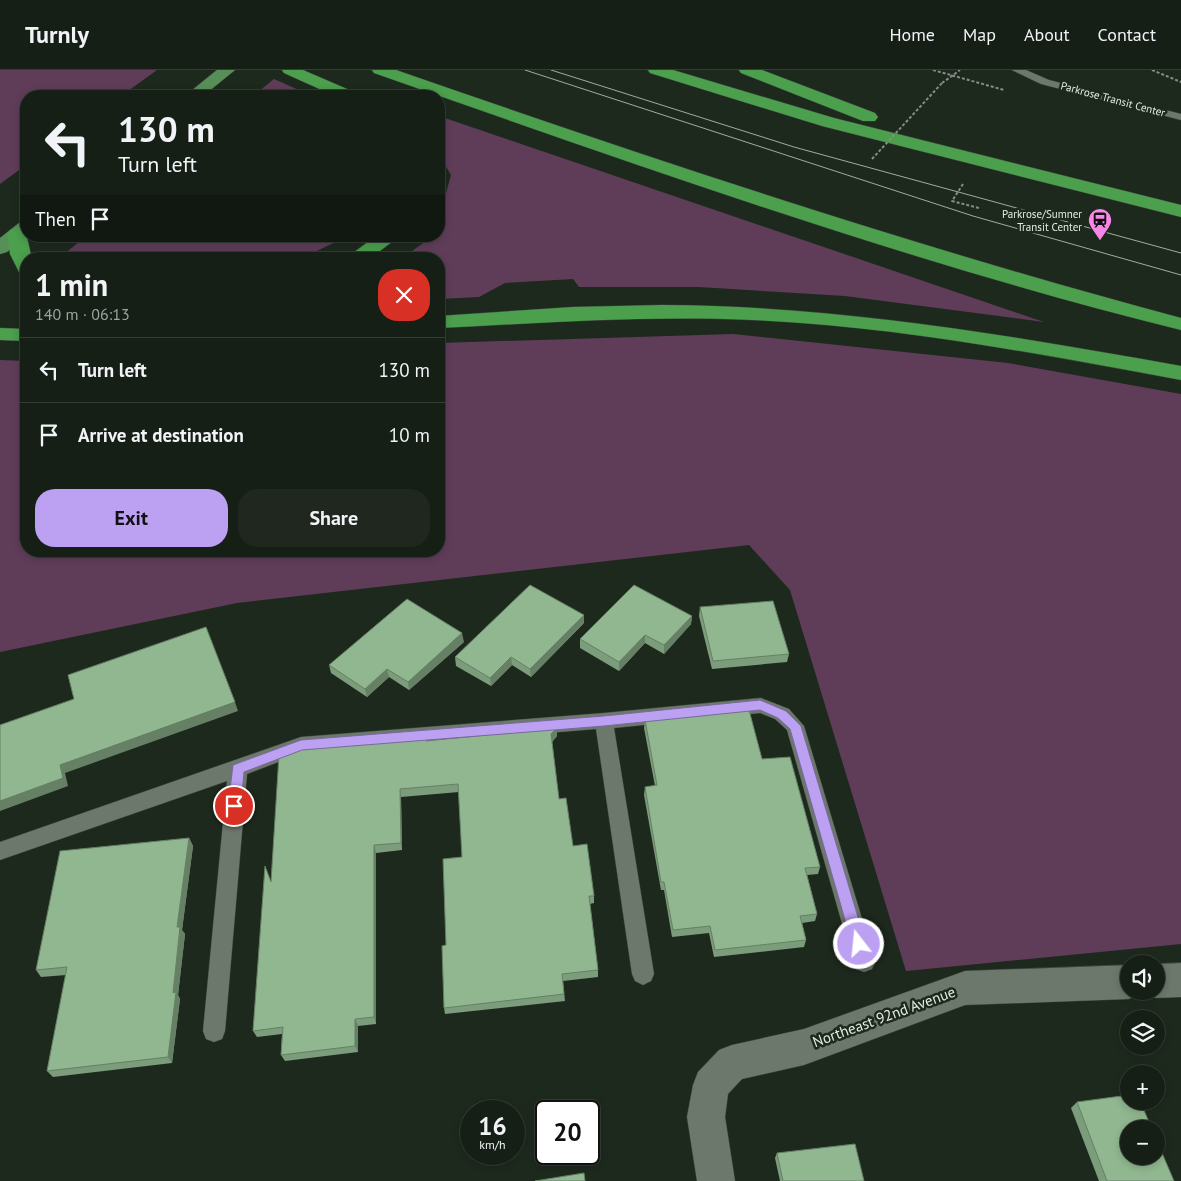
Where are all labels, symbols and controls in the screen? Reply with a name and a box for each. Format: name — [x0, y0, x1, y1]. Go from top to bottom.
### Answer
text: Turnly — [25, 19, 89, 50]
text: Home — [889, 23, 935, 46]
text: Map — [963, 23, 996, 46]
text: About — [1024, 23, 1070, 46]
text: Contact — [1098, 23, 1156, 46]
street label: Parkrose Transit Center — [1059, 78, 1167, 120]
text: 130 m — [118, 106, 215, 152]
icon: left — [35, 110, 100, 175]
text: Turn left — [118, 150, 197, 178]
icon: arrive — [86, 205, 114, 233]
text: Then — [35, 207, 76, 231]
place label: Parkrose/Sumner Transit Center — [1002, 207, 1082, 234]
station icon: Parkrose/Sumner Transit Center — [1087, 207, 1113, 241]
text: 1 min — [35, 265, 108, 304]
button: close — [378, 269, 430, 321]
text: 140 m · 06:13 — [35, 304, 130, 324]
icon: left — [35, 356, 63, 384]
text: Turn left — [78, 358, 147, 382]
text: 130 m — [378, 358, 430, 382]
icon: arrive — [35, 421, 63, 449]
text: Arrive at destination — [78, 423, 244, 447]
text: 10 m — [389, 423, 430, 447]
button: Exit — [35, 489, 228, 547]
button: Share — [238, 489, 430, 547]
pin — [213, 785, 255, 827]
icon: arrive — [220, 792, 248, 820]
position arrow — [832, 917, 884, 969]
map controls — [1120, 955, 1165, 1165]
button: sound — [1120, 955, 1165, 1000]
street label: Northeast 92nd Avenue — [810, 982, 958, 1051]
button: layers — [1120, 1010, 1165, 1055]
button: + — [1120, 1065, 1165, 1110]
speed limit sign: 20 — [535, 1100, 600, 1165]
text: 16 — [478, 1110, 507, 1142]
button: − — [1120, 1120, 1165, 1165]
text: km/h — [479, 1137, 506, 1152]

